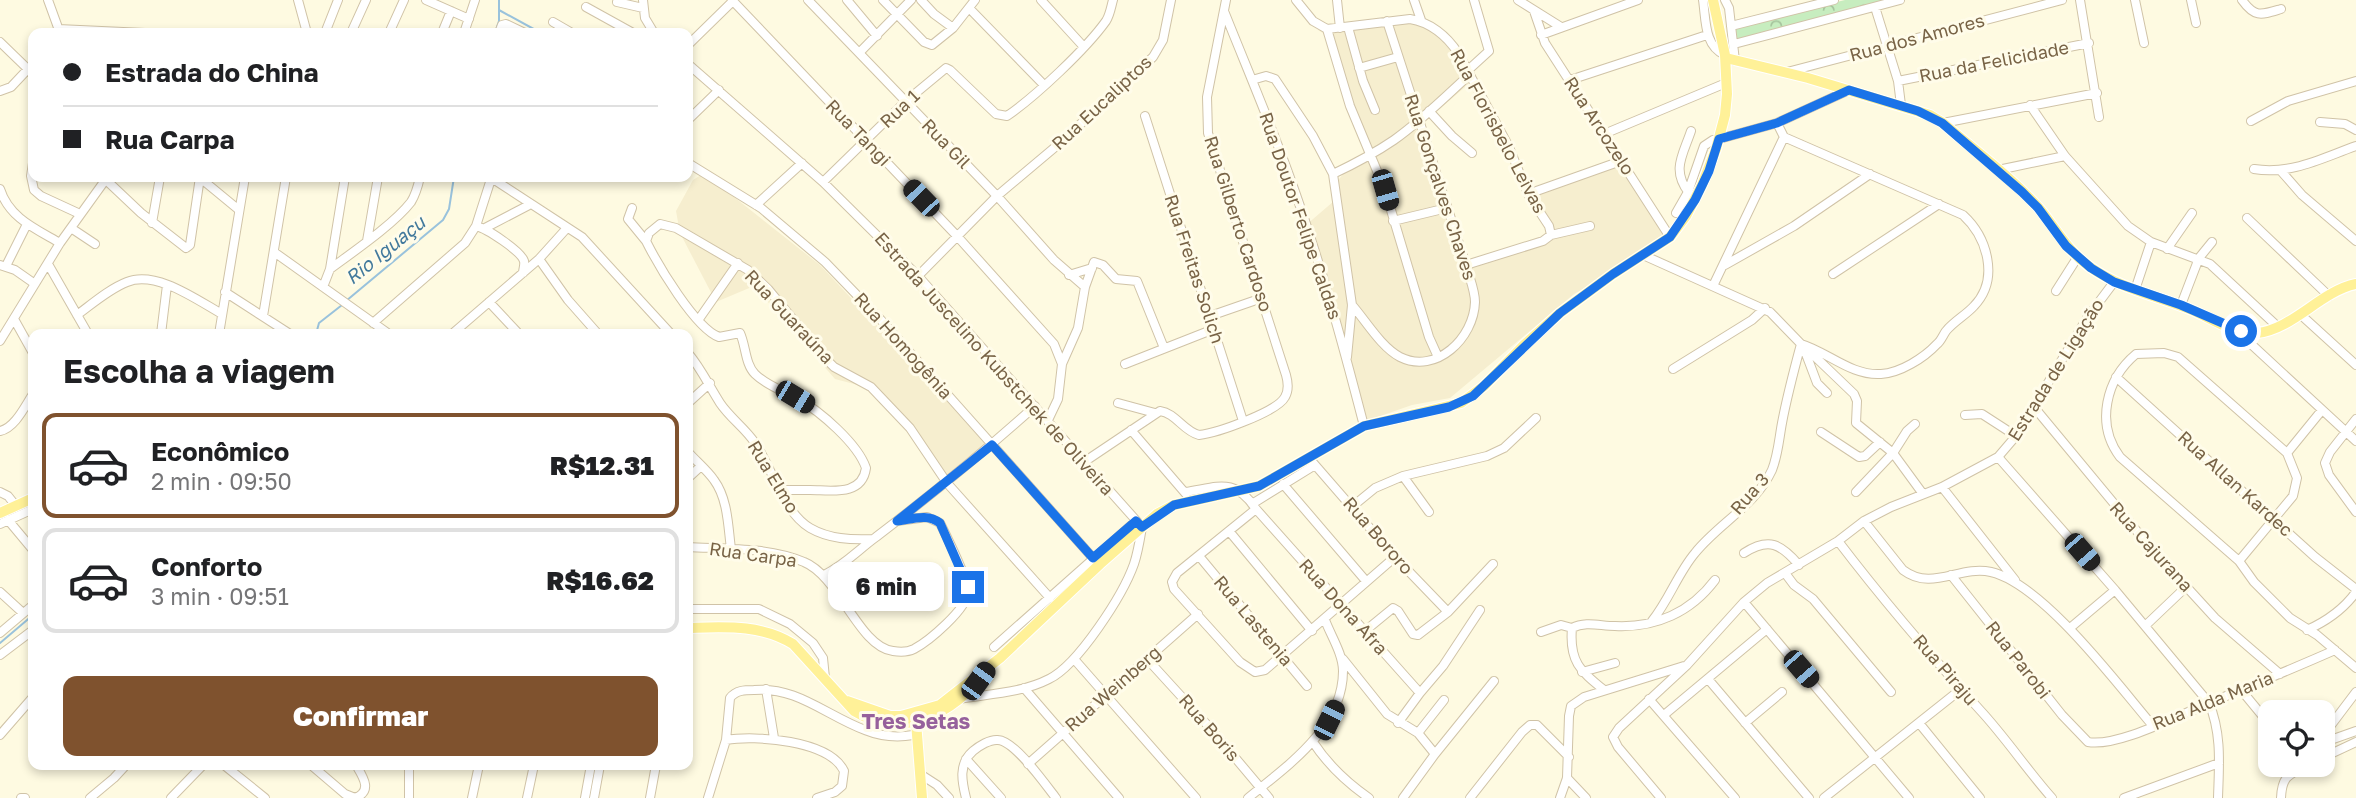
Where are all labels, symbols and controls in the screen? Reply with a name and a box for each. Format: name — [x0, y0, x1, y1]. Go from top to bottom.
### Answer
street label: Rua dos Amores — [1847, 8, 1987, 66]
street label: Rua da Felicidade — [1917, 36, 2071, 86]
street label: Rua Florisbelo Leivas — [1446, 45, 1552, 216]
street label: Rua Eucaliptos — [1047, 50, 1156, 154]
text: Estrada do China — [105, 57, 319, 88]
street label: Rua Arcozelo — [1560, 72, 1640, 179]
street label: Rua 1 — [875, 84, 924, 132]
street label: Rua Gonçalves Chaves — [1400, 91, 1481, 283]
street label: Rua Tangi — [822, 94, 896, 170]
street label: Rua Doutor Felipe Caldas — [1255, 109, 1347, 322]
street label: Rua Gil — [918, 114, 976, 173]
text: Rua Carpa — [105, 124, 234, 155]
street label: Rua Gilberto Cardoso — [1200, 133, 1278, 314]
car — [1370, 167, 1401, 213]
car — [899, 176, 944, 220]
street label: Rua Freitas Solich — [1160, 191, 1229, 346]
water label: Rio Iguaçu — [340, 210, 430, 289]
street label: Estrada Juscelino Kubstchek de Oliveira — [871, 227, 1119, 500]
street label: Rua Guaraúna — [741, 265, 839, 368]
street label: Rua Homogênia — [850, 287, 957, 403]
street label: Estrada de Ligação — [2002, 294, 2108, 445]
route start — [2225, 315, 2257, 347]
text: Escolha a viagem — [63, 352, 335, 390]
car — [772, 377, 819, 417]
street label: Rua Allan Kardec — [2174, 426, 2298, 541]
icon: car — [67, 434, 130, 497]
text: Econômico — [151, 436, 289, 467]
street label: Rua Elmo — [744, 436, 804, 517]
text: R$12.31 — [550, 450, 654, 481]
text: 2 min · 09:50 — [151, 467, 292, 495]
street label: Rua 3 — [1725, 468, 1773, 519]
street label: Rua Bororo — [1339, 492, 1418, 579]
street label: Rua Cajurana — [2105, 497, 2198, 596]
car — [2061, 529, 2104, 575]
street label: Rua Carpa — [708, 537, 798, 571]
icon: car — [67, 549, 130, 612]
text: Conforto — [151, 551, 262, 582]
street label: Rua Dona Afra — [1295, 554, 1393, 659]
callout: 6 min — [828, 562, 944, 612]
text: R$16.62 — [546, 565, 654, 596]
route end — [952, 571, 984, 603]
street label: Rua Lastenia — [1210, 571, 1298, 670]
text: 6 min — [855, 572, 917, 600]
text: 3 min · 09:51 — [151, 582, 289, 610]
street label: Rua Parobi — [1982, 616, 2056, 703]
street label: Rua Piraju — [1909, 629, 1983, 709]
street label: Rua Weinberg — [1060, 641, 1165, 736]
car — [1780, 646, 1823, 692]
car — [958, 658, 999, 704]
street label: Rua Alda Maria — [2149, 666, 2276, 734]
button: Confirmar — [63, 676, 658, 756]
street label: Rua Boris — [1175, 689, 1245, 765]
car — [1311, 697, 1348, 743]
map controls — [2258, 700, 2335, 777]
button: locate — [2258, 700, 2335, 777]
district label: Tres Setas — [862, 708, 971, 734]

